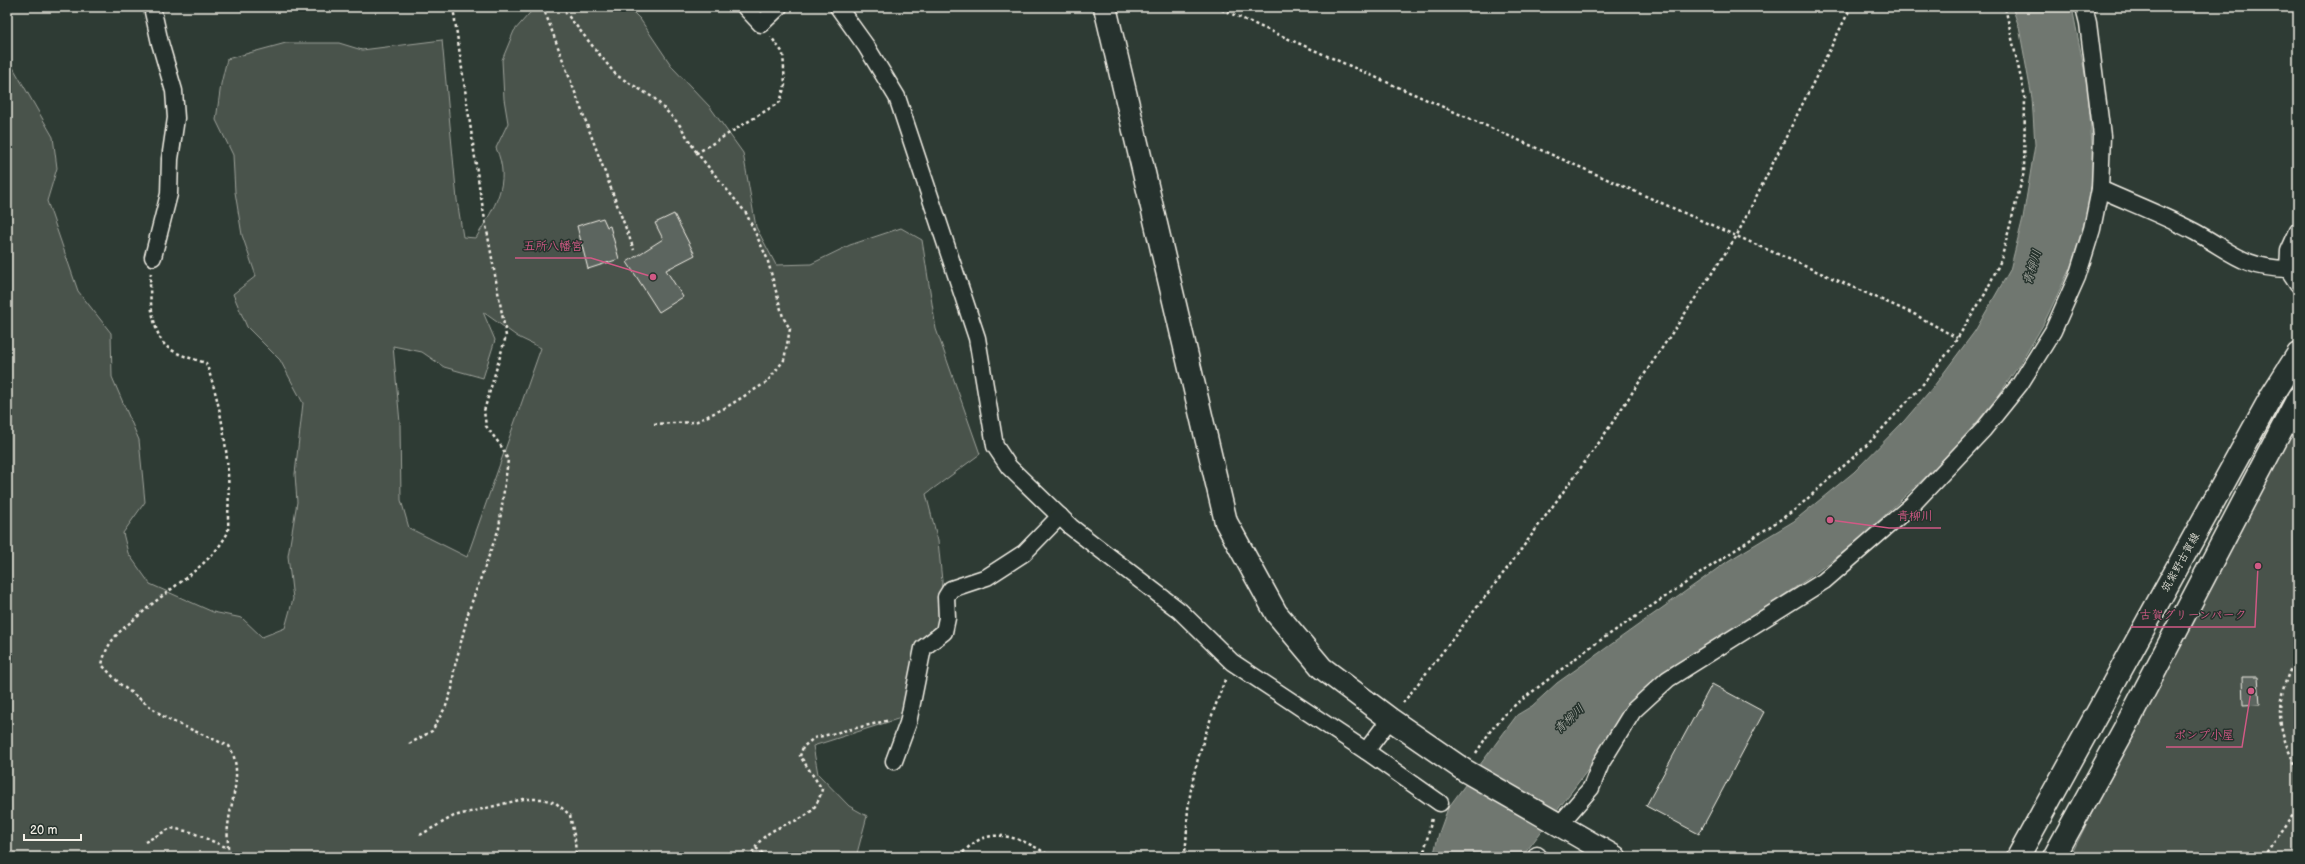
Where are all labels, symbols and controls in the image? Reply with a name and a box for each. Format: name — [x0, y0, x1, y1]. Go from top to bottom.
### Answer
callout: 五所八幡宮 — [515, 234, 591, 258]
text: 五所八幡宮 — [523, 239, 583, 254]
water label: 青柳川 — [2020, 248, 2045, 287]
callout: 青柳川 — [1889, 504, 1941, 528]
text: 青柳川 — [1897, 509, 1933, 524]
street label: 筑紫野古賀線 — [2159, 530, 2202, 594]
callout: 古賀グリーンパーク — [2131, 603, 2255, 627]
text: 古賀グリーンパーク — [2140, 608, 2246, 623]
water label: 青柳川 — [1551, 702, 1588, 737]
callout: ポンプ小屋 — [2166, 723, 2242, 747]
text: ポンプ小屋 — [2174, 728, 2234, 743]
scale bar — [24, 816, 81, 842]
text: 20 m — [30, 823, 57, 838]

